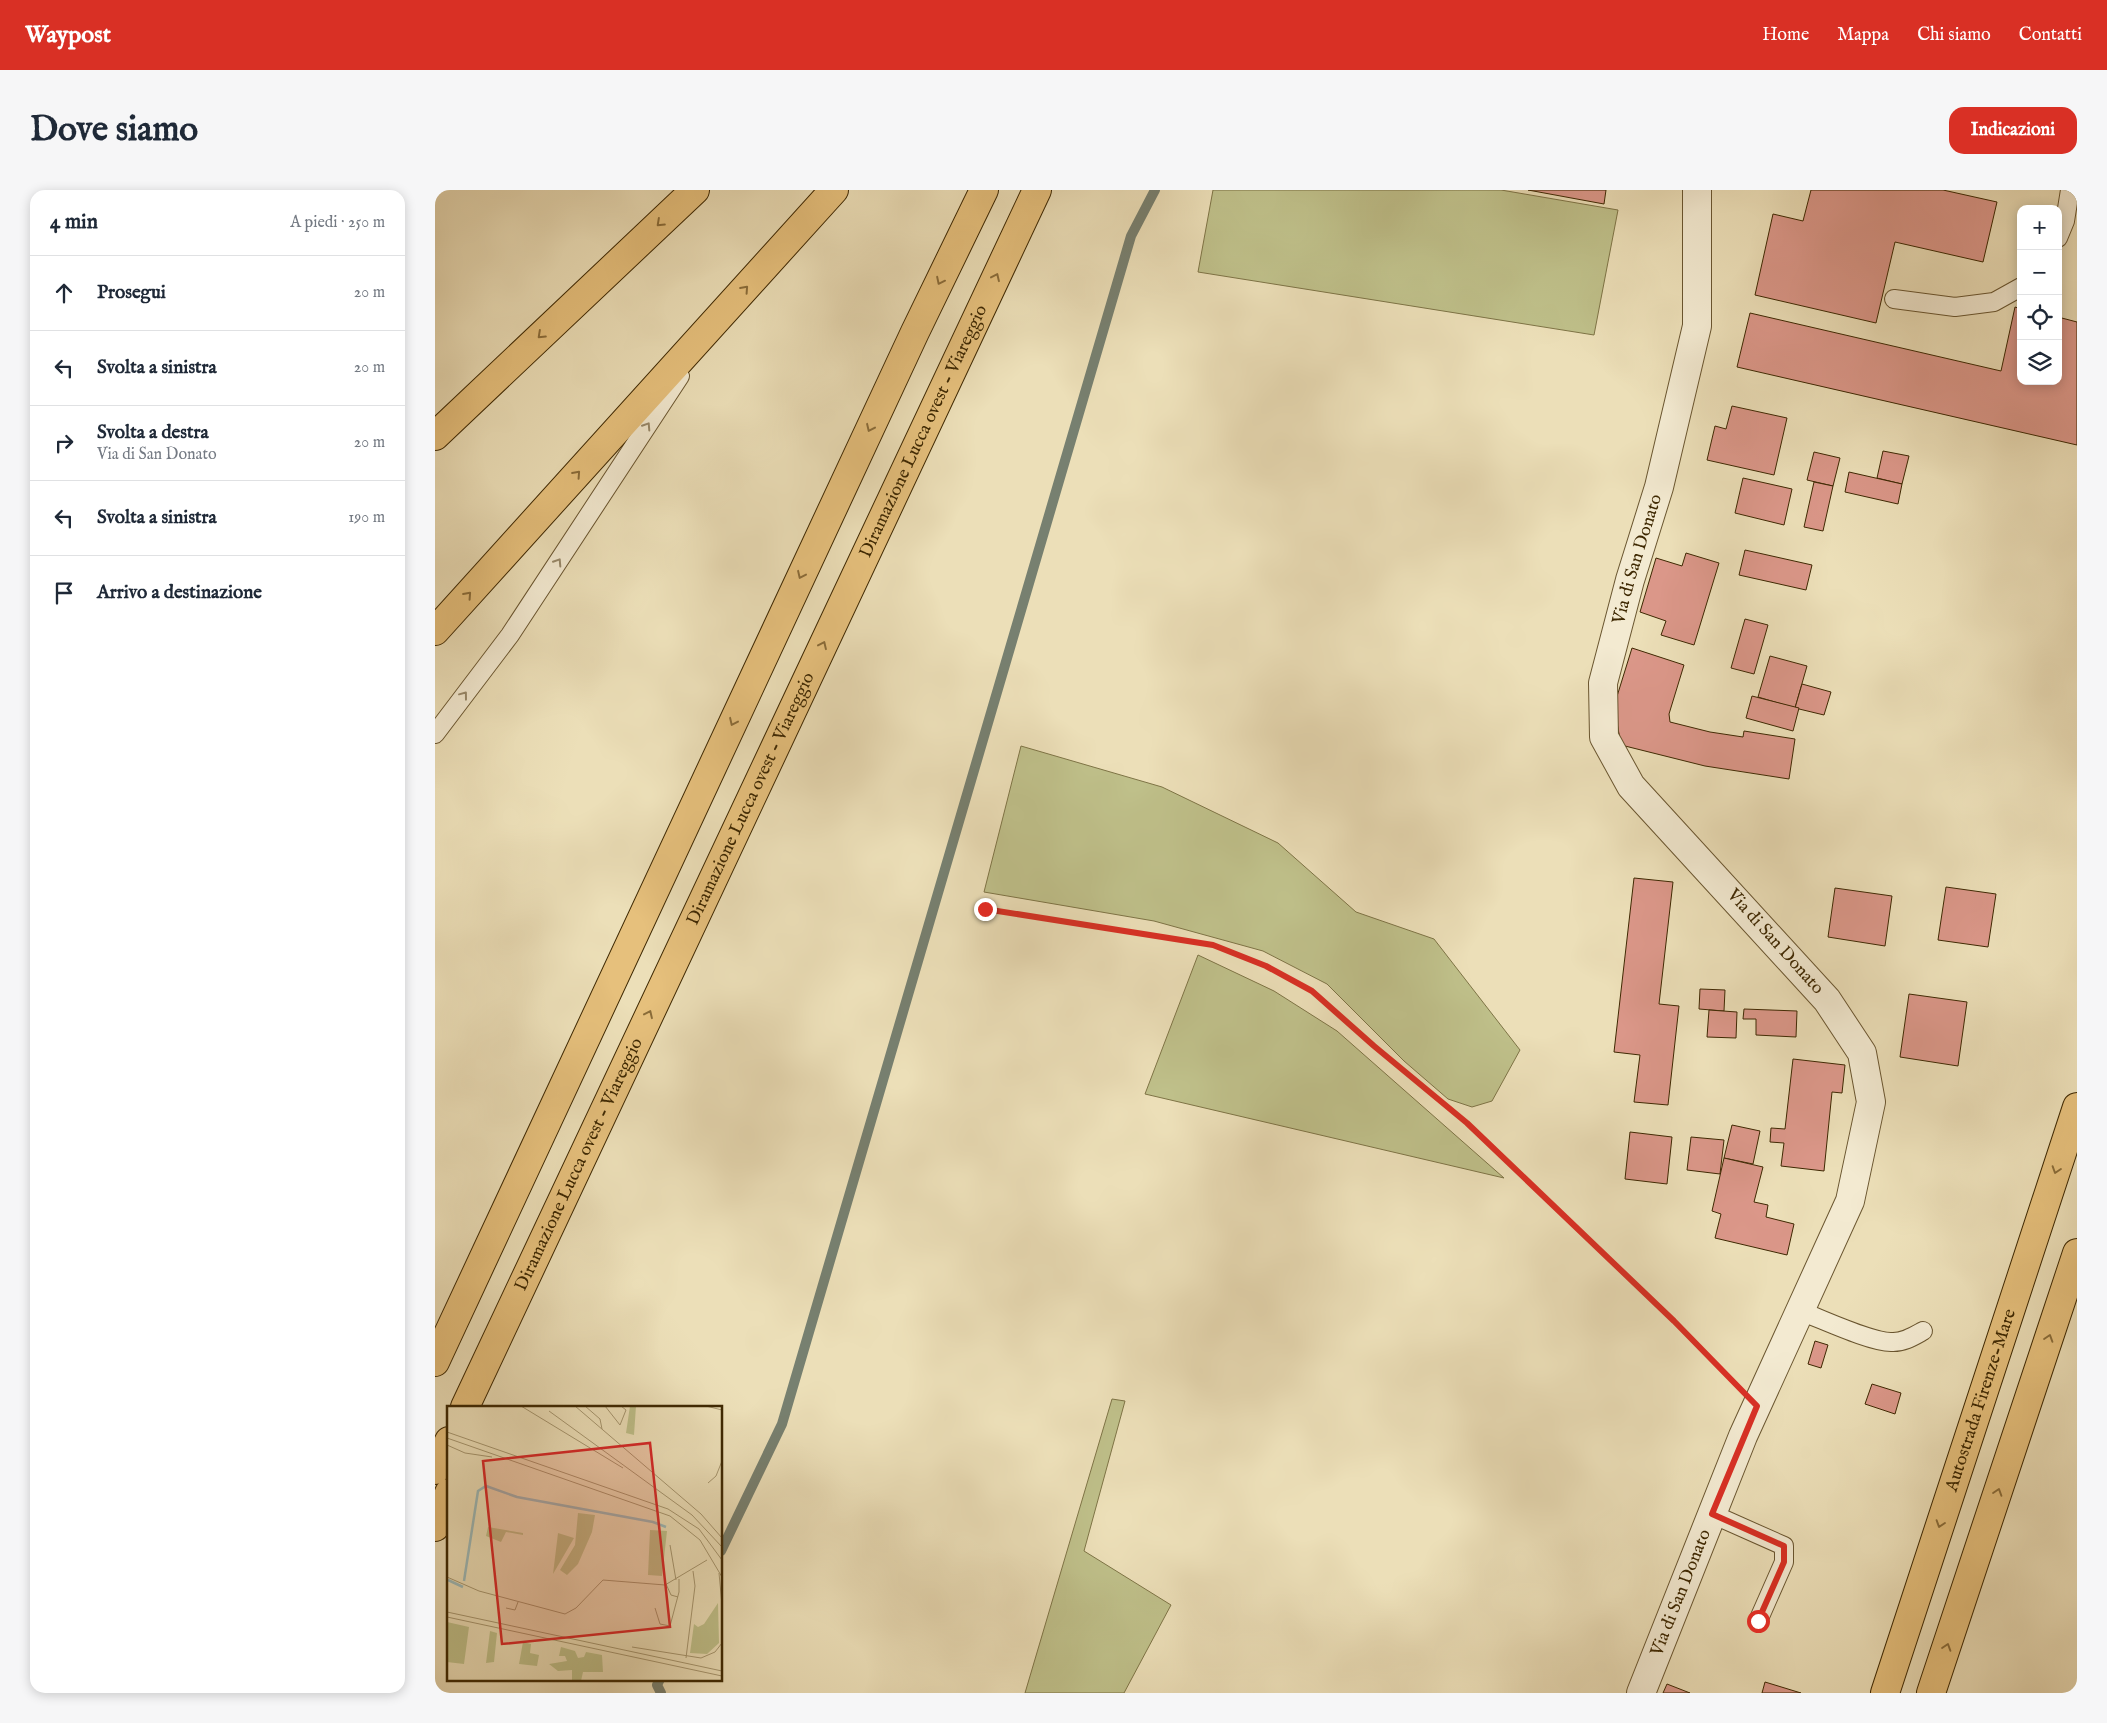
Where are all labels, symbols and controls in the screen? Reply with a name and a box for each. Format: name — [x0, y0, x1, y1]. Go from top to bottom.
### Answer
text: Waypost — [25, 20, 111, 51]
text: Home — [1762, 24, 1809, 47]
text: Mappa — [1837, 24, 1889, 47]
text: Chi siamo — [1917, 24, 1991, 47]
text: Contatti — [2019, 24, 2082, 47]
button: Indicazioni — [1949, 107, 2077, 154]
text: Dove siamo — [30, 108, 198, 153]
map controls — [2017, 205, 2062, 385]
button: + — [2017, 205, 2062, 250]
text: 4 min — [50, 209, 98, 236]
text: A piedi · 250 m — [290, 213, 385, 233]
one-way arrow — [656, 217, 665, 226]
button: − — [2017, 250, 2062, 295]
one-way arrow — [990, 273, 1000, 282]
one-way arrow — [936, 276, 946, 285]
icon: ahead — [50, 279, 78, 307]
text: Prosegui — [97, 281, 166, 305]
text: 20 m — [354, 283, 385, 303]
one-way arrow — [739, 285, 748, 294]
button: locate — [2017, 295, 2062, 340]
street label: Diramazione Lucca ovest - Viareggio — [854, 301, 993, 562]
one-way arrow — [538, 329, 547, 338]
button: layers — [2017, 340, 2062, 385]
icon: left — [50, 354, 78, 382]
text: Svolta a sinistra — [97, 356, 217, 380]
text: 20 m — [354, 358, 385, 378]
text: Svolta a destra — [97, 421, 209, 445]
one-way arrow — [640, 423, 650, 432]
one-way arrow — [866, 423, 876, 432]
icon: right — [50, 429, 78, 457]
text: 20 m — [354, 433, 385, 453]
text: Via di San Donato — [97, 445, 217, 465]
one-way arrow — [571, 471, 580, 480]
street label: Via di San Donato — [1607, 491, 1668, 628]
icon: left — [50, 504, 78, 532]
text: Svolta a sinistra — [97, 506, 217, 530]
text: 190 m — [348, 508, 385, 528]
one-way arrow — [551, 558, 561, 567]
one-way arrow — [797, 570, 808, 579]
icon: arrive — [50, 579, 78, 607]
text: Arrivo a destinazione — [97, 581, 262, 605]
one-way arrow — [462, 591, 471, 600]
one-way arrow — [816, 641, 827, 650]
street label: Diramazione Lucca ovest - Viareggio — [682, 668, 820, 929]
one-way arrow — [459, 692, 467, 701]
one-way arrow — [728, 717, 739, 726]
street label: Via di San Donato — [1721, 884, 1829, 1000]
route end — [974, 898, 997, 921]
one-way arrow — [643, 1010, 654, 1019]
street label: Diramazione Lucca ovest - Viareggio — [510, 1034, 648, 1295]
one-way arrow — [2052, 1166, 2062, 1174]
street label: Autostrada Firenze-Mare — [1940, 1306, 2022, 1496]
one-way arrow — [2043, 1334, 2053, 1343]
inset map — [447, 1406, 723, 1680]
one-way arrow — [1992, 1489, 2002, 1497]
one-way arrow — [1936, 1520, 1946, 1528]
street label: Via di San Donato — [1645, 1526, 1716, 1660]
route start — [1747, 1610, 1770, 1633]
one-way arrow — [1941, 1643, 1951, 1651]

